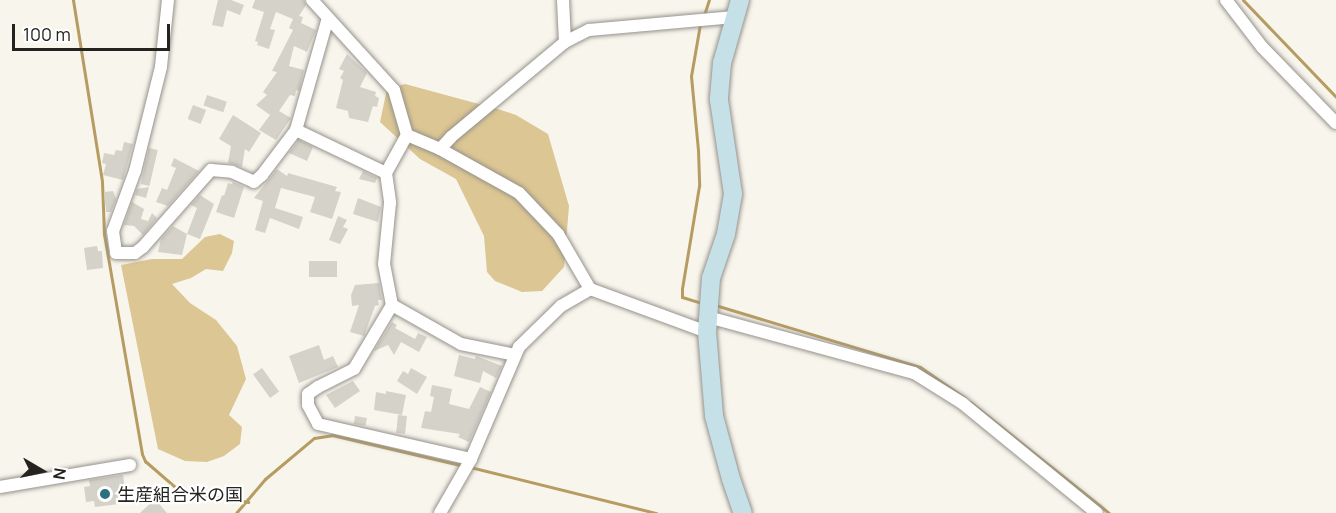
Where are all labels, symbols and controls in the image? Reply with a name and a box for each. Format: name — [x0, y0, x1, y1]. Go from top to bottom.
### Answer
scale bar — [15, 12, 172, 50]
text: 100 m — [23, 22, 71, 46]
north arrow — [12, 441, 72, 501]
text: N — [48, 466, 72, 481]
place label: 生産組合米の国 — [117, 483, 243, 505]
marker: 生産組合米の国 — [98, 487, 112, 501]

